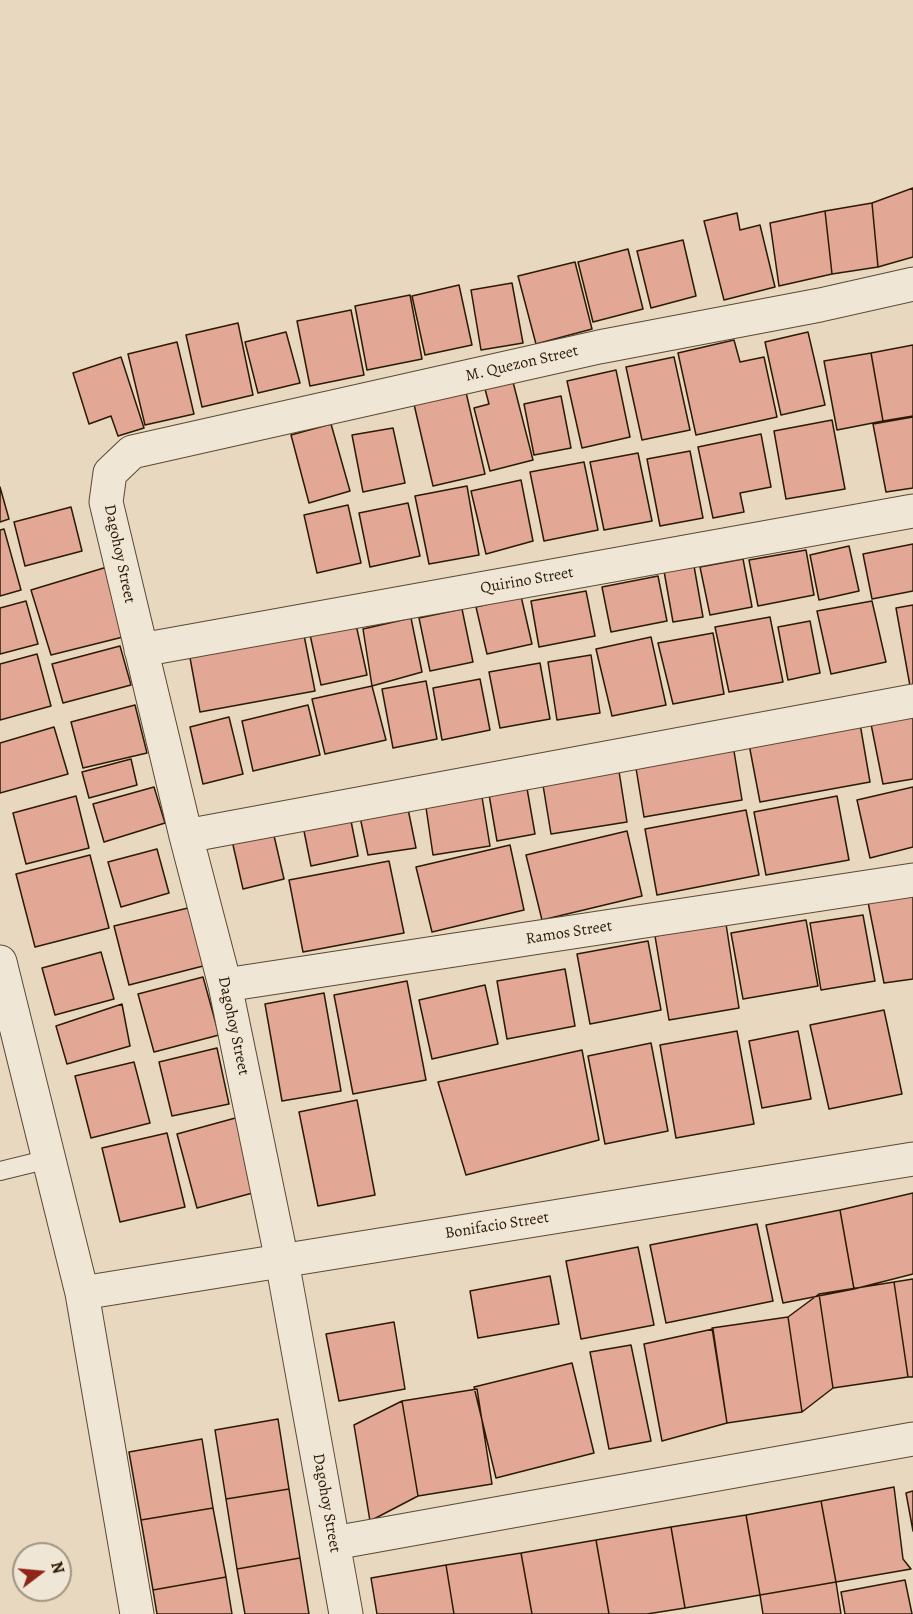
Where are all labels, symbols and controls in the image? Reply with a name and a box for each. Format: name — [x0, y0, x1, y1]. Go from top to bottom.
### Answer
street label: M. Quezon Street — [464, 342, 580, 386]
street label: Dagohoy Street — [99, 503, 139, 605]
street label: Quirino Street — [479, 563, 575, 599]
street label: Ramos Street — [524, 917, 614, 949]
street label: Dagohoy Street — [213, 975, 253, 1077]
street label: Bonifacio Street — [444, 1208, 550, 1244]
street label: Dagohoy Street — [308, 1452, 344, 1554]
north arrow — [12, 1542, 72, 1602]
text: N — [45, 1559, 70, 1576]

